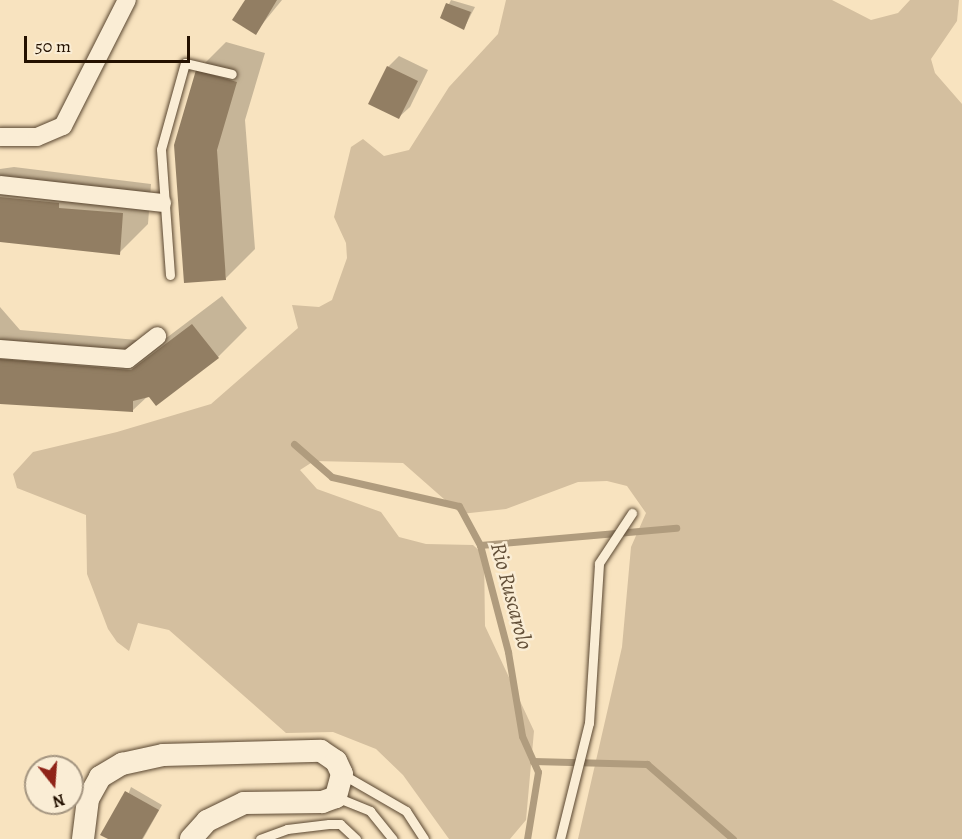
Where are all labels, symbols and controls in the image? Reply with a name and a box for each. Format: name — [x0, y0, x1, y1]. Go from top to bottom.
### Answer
scale bar — [27, 24, 194, 62]
text: 50 m — [35, 34, 71, 58]
water label: Rio Ruscarolo — [484, 540, 538, 652]
north arrow — [24, 755, 84, 815]
text: N — [50, 788, 67, 813]

